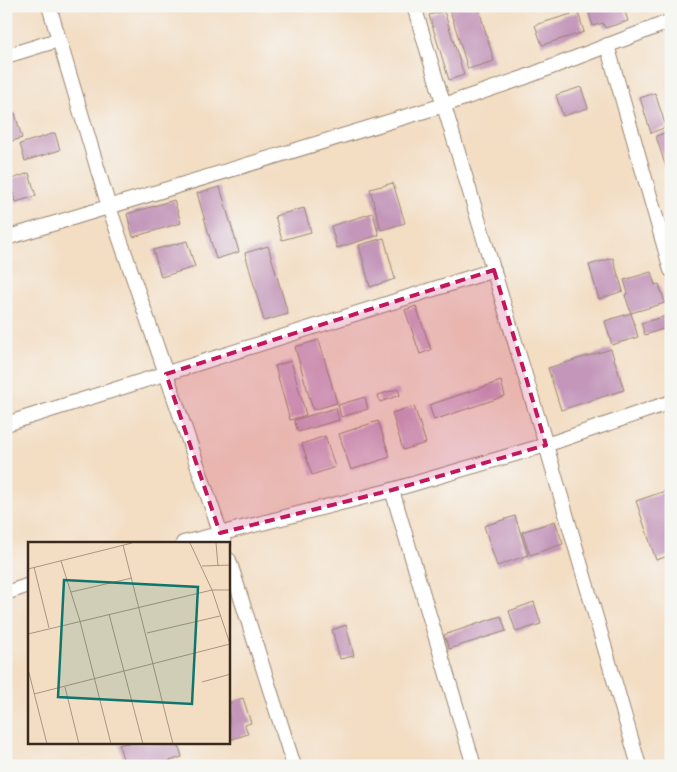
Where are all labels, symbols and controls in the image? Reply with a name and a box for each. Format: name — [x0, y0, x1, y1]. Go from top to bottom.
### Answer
inset map — [28, 542, 230, 744]

